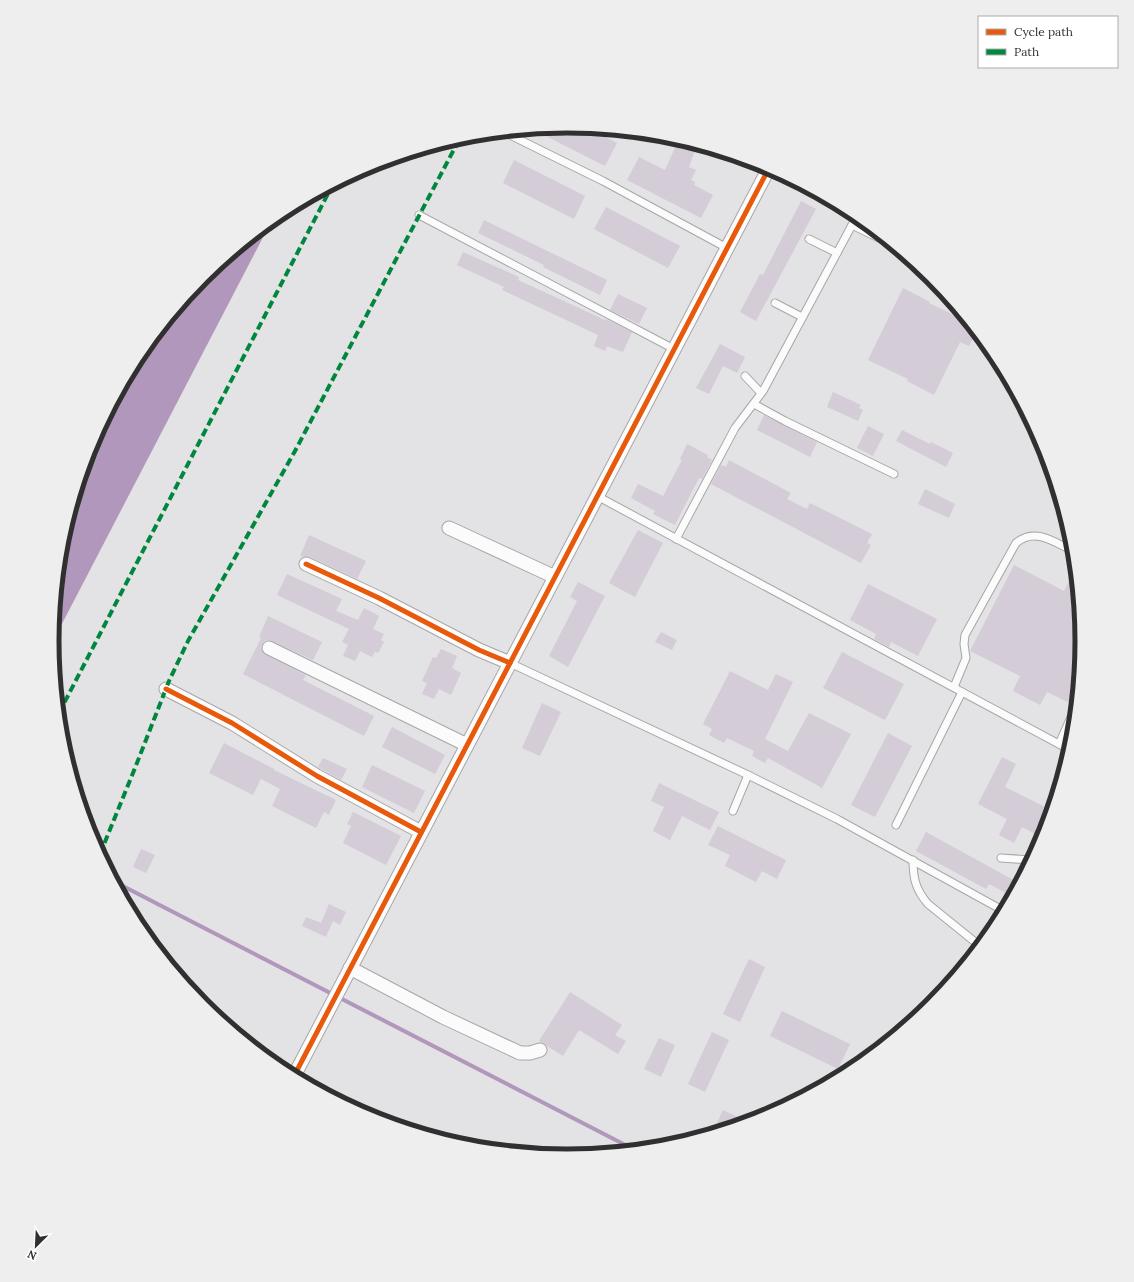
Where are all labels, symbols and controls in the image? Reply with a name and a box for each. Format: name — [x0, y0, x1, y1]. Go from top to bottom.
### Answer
legend — [978, 16, 1118, 68]
text: Cycle path — [1014, 24, 1073, 39]
text: Path — [1014, 44, 1039, 59]
north arrow — [16, 1226, 56, 1266]
text: N — [25, 1247, 39, 1263]

